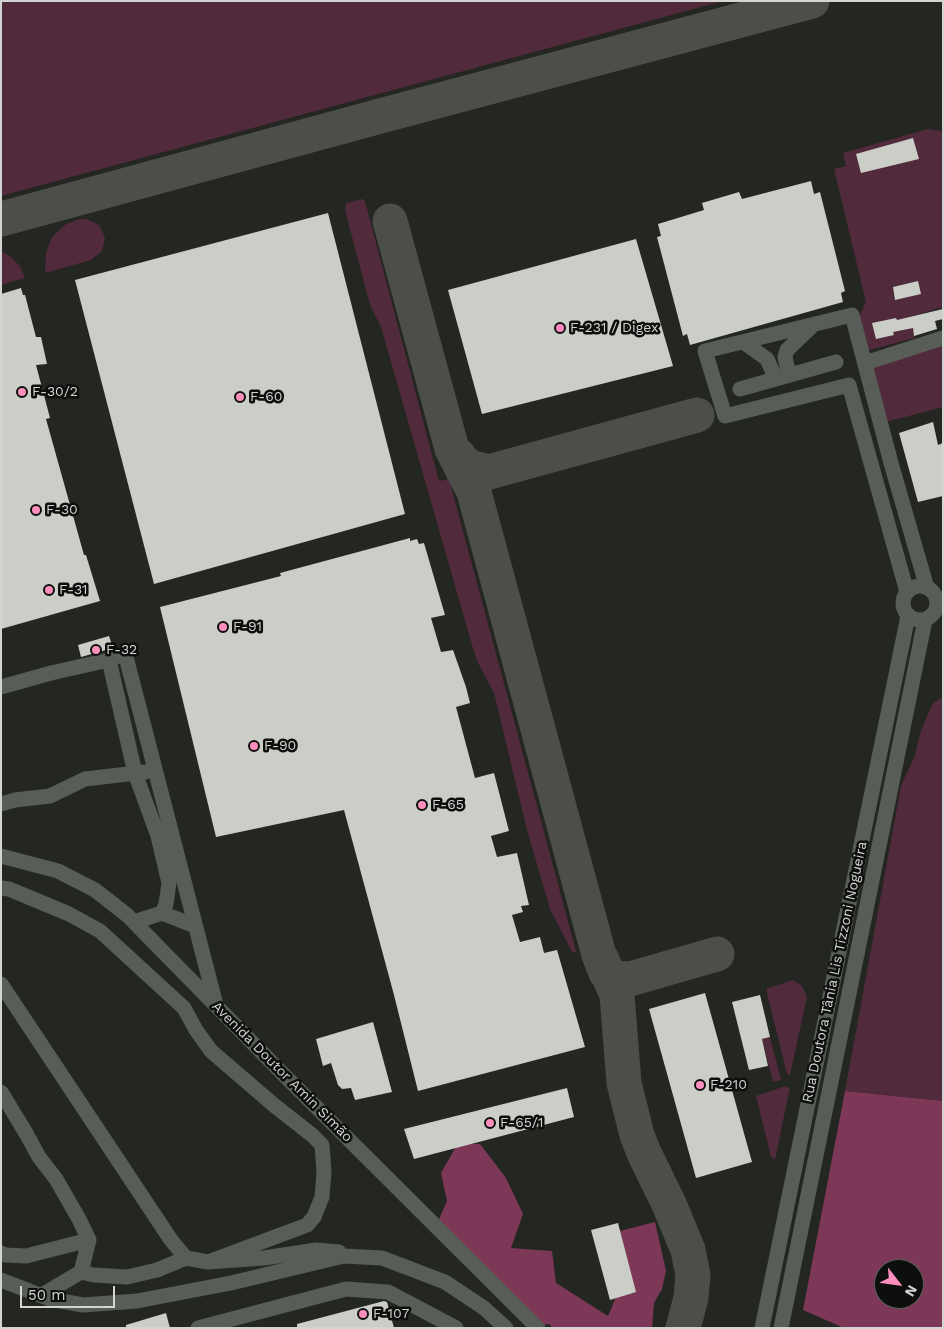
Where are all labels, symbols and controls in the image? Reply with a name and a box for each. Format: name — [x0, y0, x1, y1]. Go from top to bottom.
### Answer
place label: F-231 / Digex — [570, 320, 658, 336]
marker: F-231 / Digex — [554, 322, 566, 334]
place label: F-30/2 — [32, 384, 78, 400]
marker: F-30/2 — [16, 386, 28, 398]
place label: F-60 — [250, 389, 282, 405]
marker: F-60 — [234, 391, 246, 403]
place label: F-30 — [46, 502, 78, 518]
marker: F-30 — [30, 504, 42, 516]
place label: F-31 — [59, 582, 88, 598]
marker: F-31 — [43, 584, 55, 596]
place label: F-91 — [233, 619, 262, 635]
marker: F-91 — [217, 621, 229, 633]
place label: F-32 — [106, 642, 137, 658]
marker: F-32 — [90, 644, 102, 656]
place label: F-90 — [264, 738, 296, 754]
marker: F-90 — [248, 740, 260, 752]
place label: F-65 — [432, 797, 464, 813]
marker: F-65 — [416, 799, 428, 811]
street label: Rua Doutora Tânia Lis Tizzoni Nogueira — [799, 840, 871, 1104]
street label: Avenida Doutor Amin Simão — [208, 998, 356, 1146]
place label: F-210 — [710, 1077, 747, 1093]
marker: F-210 — [694, 1079, 706, 1091]
place label: F-65/1 — [500, 1115, 543, 1131]
marker: F-65/1 — [484, 1117, 496, 1129]
north arrow — [874, 1259, 924, 1309]
scale bar — [22, 1276, 118, 1308]
text: N — [902, 1283, 921, 1299]
text: 50 m — [28, 1286, 65, 1304]
place label: F-107 — [373, 1306, 409, 1322]
marker: F-107 — [357, 1308, 369, 1320]

